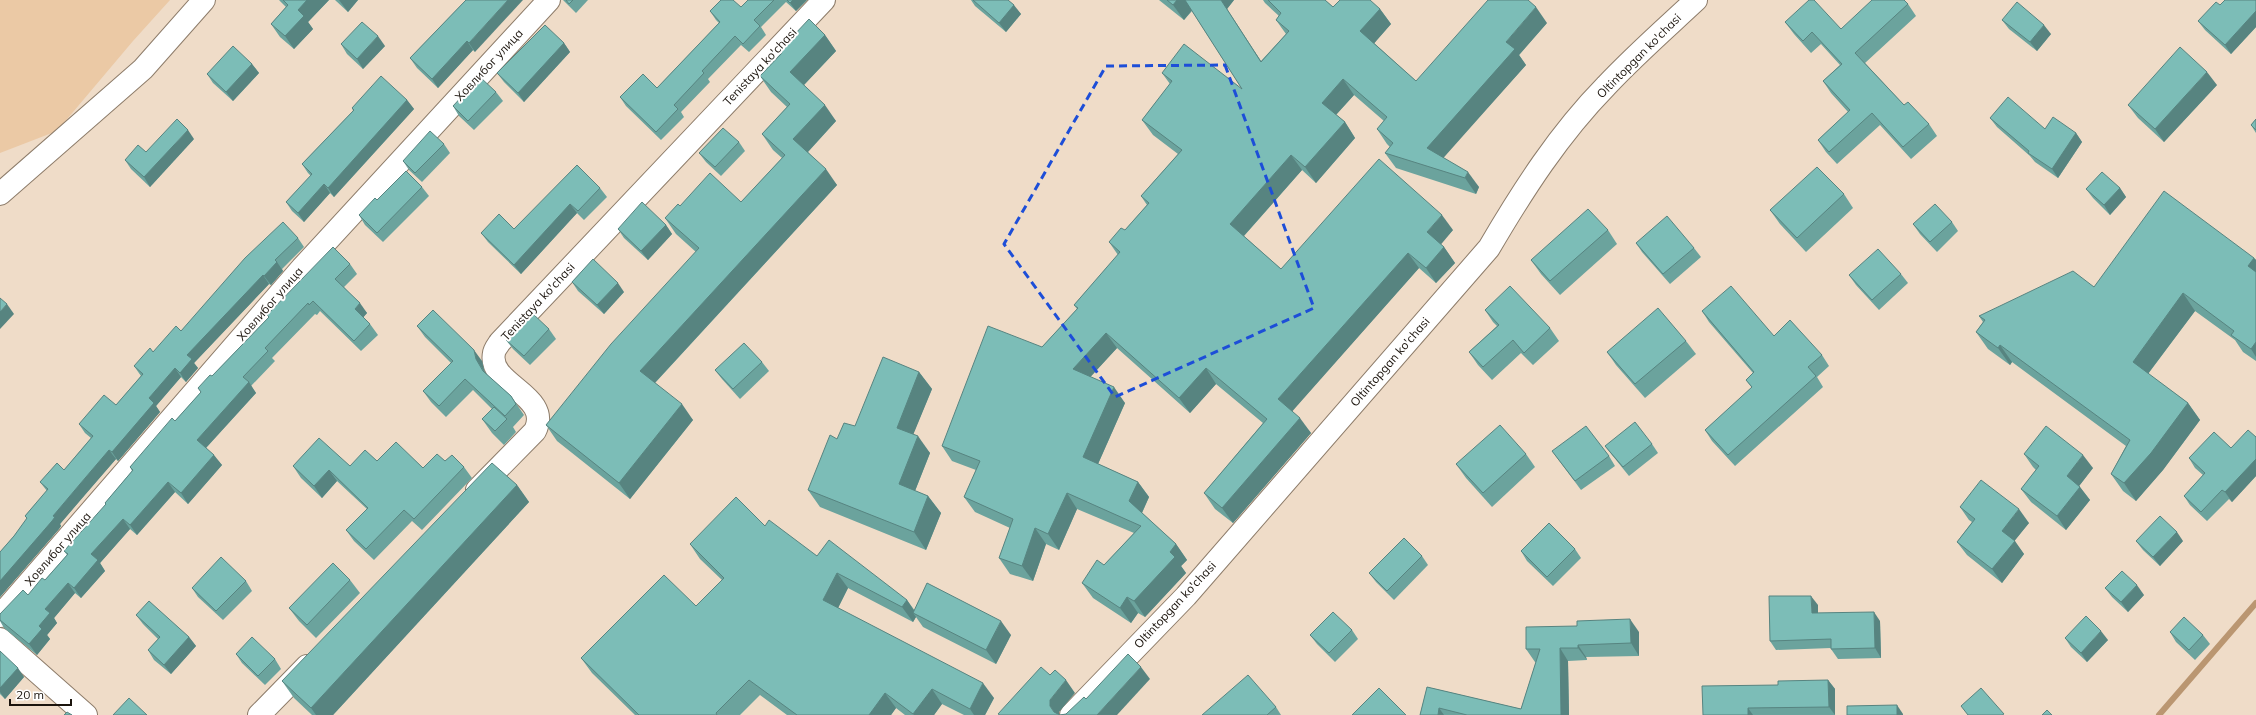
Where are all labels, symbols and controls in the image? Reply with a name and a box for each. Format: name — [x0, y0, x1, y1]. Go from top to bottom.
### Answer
street label: Oltintopgan ko'chasi — [1593, 10, 1684, 101]
street label: Tenistaya ko'chasi — [720, 24, 800, 109]
street label: Ховлибог улица — [451, 26, 526, 104]
street label: Tenistaya ko'chasi — [498, 259, 578, 344]
street label: Ховлибог улица — [233, 264, 306, 344]
street label: Oltintopgan ko'chasi — [1347, 314, 1433, 409]
street label: Ховлибог улица — [21, 509, 94, 589]
street label: Oltintopgan ko'chasi — [1130, 558, 1219, 651]
scale bar — [10, 681, 71, 707]
text: 20 m — [16, 687, 44, 702]

